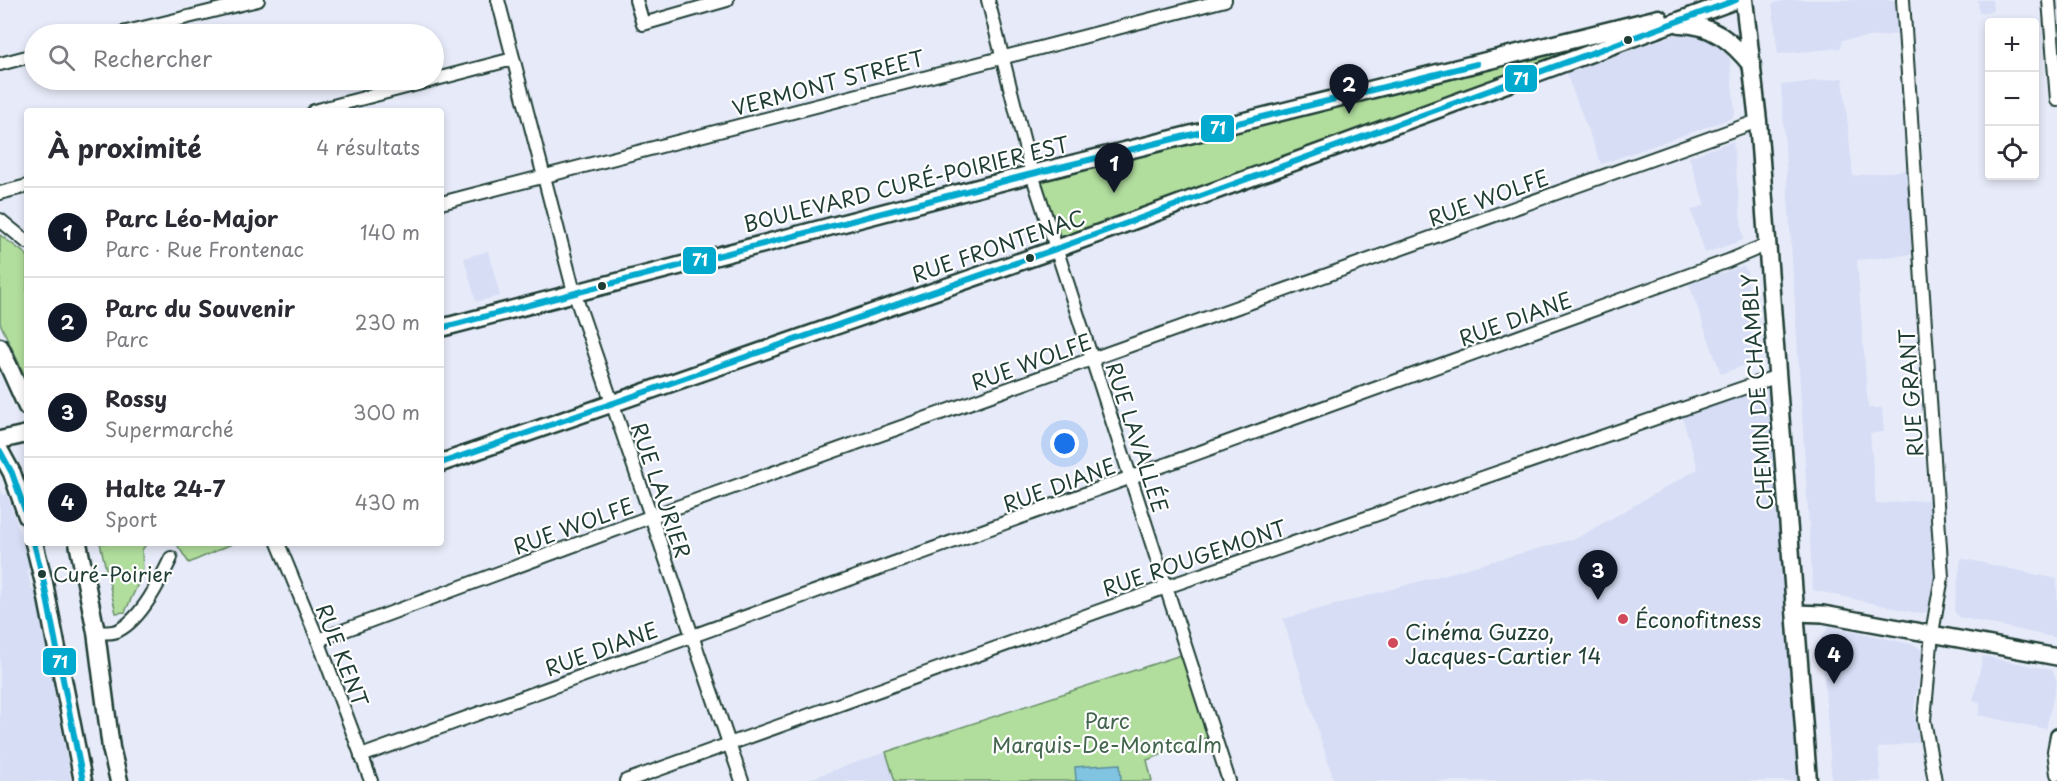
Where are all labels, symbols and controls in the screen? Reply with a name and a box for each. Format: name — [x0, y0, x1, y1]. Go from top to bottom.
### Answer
map controls — [1985, 18, 2039, 180]
button: + — [1985, 18, 2039, 72]
search box — [24, 24, 444, 90]
unlabelled marker — [1622, 34, 1634, 46]
icon: search — [45, 41, 78, 74]
text: Rechercher — [93, 41, 212, 74]
street label: VERMONT STREET — [728, 41, 928, 123]
pin: 2 — [1330, 64, 1368, 114]
line badge: 71 — [1504, 64, 1538, 93]
text: 71 — [1513, 66, 1529, 90]
button: − — [1985, 72, 2039, 126]
line badge: 71 — [1200, 114, 1235, 143]
text: 71 — [1210, 115, 1226, 139]
button: locate — [1985, 126, 2039, 180]
street label: BOULEVARD CURÉ-POIRIER EST — [740, 127, 1073, 239]
text: À proximité — [48, 128, 202, 167]
text: 4 résultats — [316, 132, 420, 162]
pin: 1 — [1094, 144, 1134, 193]
street label: RUE WOLFE — [1423, 160, 1553, 234]
street label: RUE FRONTENAC — [907, 200, 1089, 290]
text: Parc Léo-Major — [105, 201, 278, 234]
text: 1 — [63, 217, 72, 247]
text: 140 m — [360, 217, 420, 247]
text: Parc · Rue Frontenac — [105, 234, 304, 264]
line badge: 71 — [682, 246, 717, 275]
text: 71 — [692, 247, 708, 271]
unlabelled marker — [1024, 252, 1036, 264]
street label: CHEMIN DE CHAMBLY — [1732, 272, 1780, 511]
unlabelled marker — [596, 280, 608, 292]
street label: RUE DIANE — [1454, 283, 1576, 353]
text: Parc du Souvenir — [105, 291, 295, 324]
text: 2 — [60, 307, 75, 337]
text: 230 m — [355, 307, 420, 337]
text: Parc — [105, 324, 148, 354]
street label: RUE WOLFE — [966, 324, 1096, 398]
street label: RUE GRANT — [1890, 327, 1930, 458]
street label: RUE LAVALLÉE — [1099, 358, 1177, 516]
text: Rossy — [105, 381, 167, 414]
text: 3 — [61, 397, 74, 427]
text: 300 m — [353, 397, 420, 427]
text: Supermarché — [105, 414, 234, 444]
street label: RUE LAURIER — [624, 418, 700, 562]
your location — [1050, 429, 1079, 458]
street label: RUE DIANE — [998, 449, 1120, 519]
text: Halte 24-7 — [105, 471, 225, 504]
text: 4 — [61, 487, 74, 517]
text: 430 m — [355, 487, 420, 517]
street label: RUE WOLFE — [508, 488, 638, 562]
text: Sport — [105, 504, 157, 534]
street label: RUE ROUGEMONT — [1098, 510, 1291, 604]
pin: 3 — [1578, 550, 1618, 600]
place label: Curé-Poirier — [53, 559, 173, 589]
marker: Curé-Poirier — [36, 568, 48, 580]
street label: RUE KENT — [309, 599, 378, 712]
place label: Éconofitness — [1635, 603, 1761, 635]
marker: Éconofitness — [1616, 612, 1630, 626]
street label: RUE DIANE — [540, 613, 662, 683]
place label: Cinéma Guzzo, Jacques-Cartier 14 — [1405, 615, 1601, 671]
pin: 4 — [1814, 634, 1854, 684]
marker: Cinéma Guzzo, Jacques-Cartier 14 — [1386, 636, 1400, 650]
line badge: 71 — [42, 647, 77, 676]
text: 71 — [52, 649, 68, 673]
park label: Parc Marquis-De-Montcalm — [992, 704, 1222, 760]

